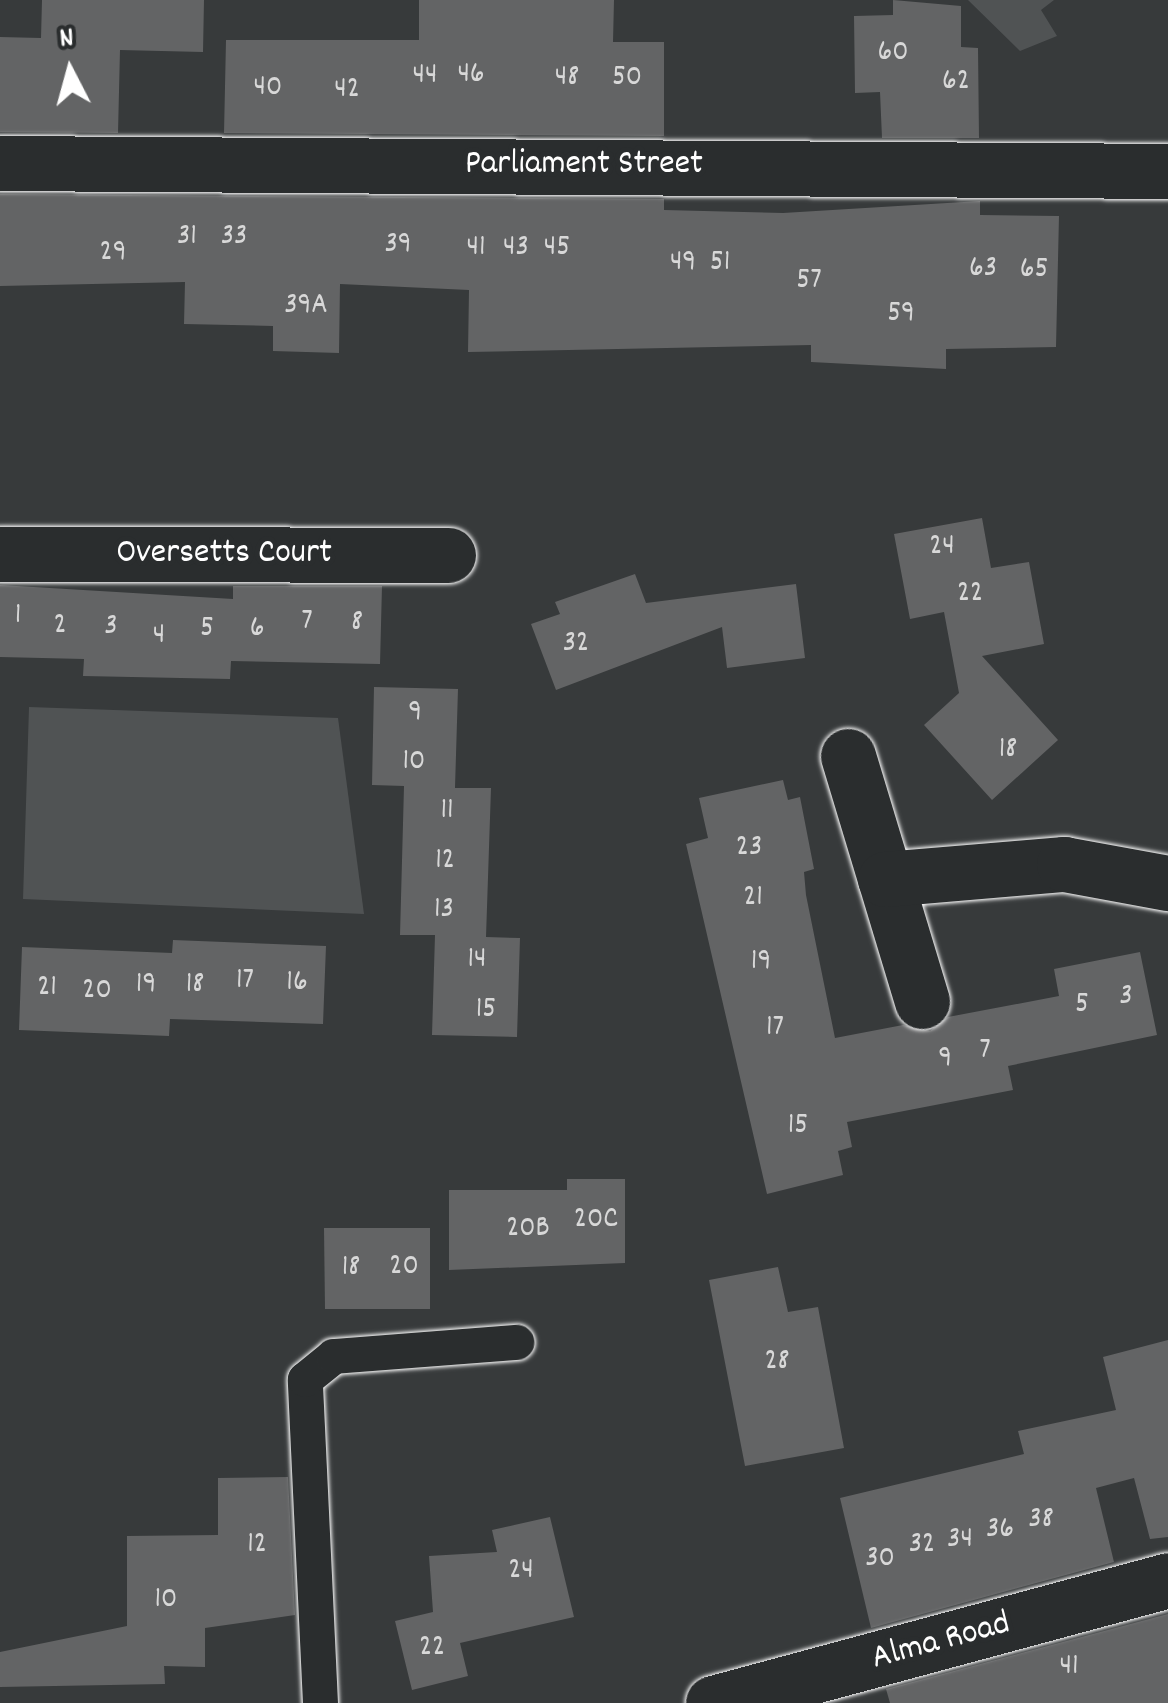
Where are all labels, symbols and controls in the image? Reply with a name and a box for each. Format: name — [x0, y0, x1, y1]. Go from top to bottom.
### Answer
north arrow — [20, 20, 120, 120]
text: N — [58, 20, 76, 61]
house number: 60 — [877, 36, 909, 72]
house number: 46 — [457, 58, 485, 94]
house number: 44 — [413, 59, 437, 95]
house number: 48 — [555, 61, 579, 97]
house number: 50 — [612, 61, 642, 97]
house number: 62 — [942, 65, 970, 101]
house number: 40 — [254, 71, 282, 107]
house number: 42 — [334, 73, 360, 109]
street label: Parliament Street — [465, 144, 703, 186]
house number: 31 — [177, 220, 197, 256]
house number: 33 — [221, 220, 247, 256]
house number: 39 — [384, 228, 412, 264]
house number: 41 — [466, 231, 486, 267]
house number: 43 — [503, 231, 529, 267]
house number: 45 — [544, 231, 570, 267]
house number: 29 — [100, 236, 126, 272]
house number: 49 — [670, 246, 696, 282]
house number: 51 — [710, 246, 730, 282]
house number: 63 — [969, 252, 997, 288]
house number: 65 — [1020, 253, 1048, 289]
house number: 57 — [796, 264, 822, 300]
house number: 39A — [284, 289, 328, 325]
house number: 59 — [887, 297, 915, 333]
house number: 24 — [929, 530, 955, 566]
street label: Oversetts Court — [116, 533, 332, 575]
house number: 22 — [957, 577, 983, 613]
house number: 1 — [15, 599, 21, 635]
house number: 7 — [301, 605, 313, 641]
house number: 8 — [351, 606, 363, 642]
house number: 2 — [53, 609, 67, 645]
house number: 3 — [104, 610, 118, 646]
house number: 5 — [200, 612, 214, 648]
house number: 6 — [250, 612, 264, 648]
house number: 4 — [153, 619, 165, 655]
house number: 32 — [563, 627, 589, 663]
house number: 9 — [408, 696, 422, 732]
house number: 18 — [999, 733, 1017, 769]
house number: 10 — [403, 745, 425, 781]
house number: 11 — [440, 794, 454, 830]
house number: 23 — [736, 831, 762, 867]
house number: 12 — [435, 844, 455, 880]
house number: 21 — [743, 881, 763, 917]
house number: 13 — [434, 893, 454, 929]
house number: 14 — [467, 943, 487, 979]
house number: 19 — [751, 945, 771, 981]
house number: 17 — [236, 964, 254, 1000]
house number: 16 — [286, 966, 308, 1002]
house number: 19 — [136, 968, 156, 1004]
house number: 18 — [186, 968, 204, 1004]
house number: 21 — [37, 971, 57, 1007]
house number: 20 — [82, 974, 112, 1010]
house number: 3 — [1119, 980, 1133, 1016]
house number: 5 — [1075, 988, 1089, 1024]
house number: 15 — [476, 993, 496, 1029]
house number: 17 — [766, 1011, 784, 1047]
house number: 7 — [979, 1034, 991, 1070]
house number: 9 — [938, 1042, 952, 1078]
house number: 15 — [788, 1109, 808, 1145]
house number: 20C — [574, 1203, 618, 1239]
house number: 20B — [506, 1212, 550, 1248]
house number: 20 — [389, 1250, 419, 1286]
house number: 18 — [342, 1251, 360, 1287]
house number: 28 — [764, 1345, 790, 1381]
house number: 38 — [1028, 1503, 1054, 1539]
house number: 36 — [986, 1513, 1014, 1549]
house number: 34 — [947, 1523, 973, 1559]
house number: 12 — [247, 1528, 267, 1564]
house number: 32 — [909, 1528, 935, 1564]
house number: 30 — [865, 1542, 895, 1578]
house number: 24 — [508, 1554, 534, 1590]
house number: 10 — [155, 1583, 177, 1619]
street label: Alma Road — [867, 1603, 1015, 1681]
house number: 22 — [419, 1631, 445, 1667]
house number: 41 — [1059, 1650, 1079, 1686]

